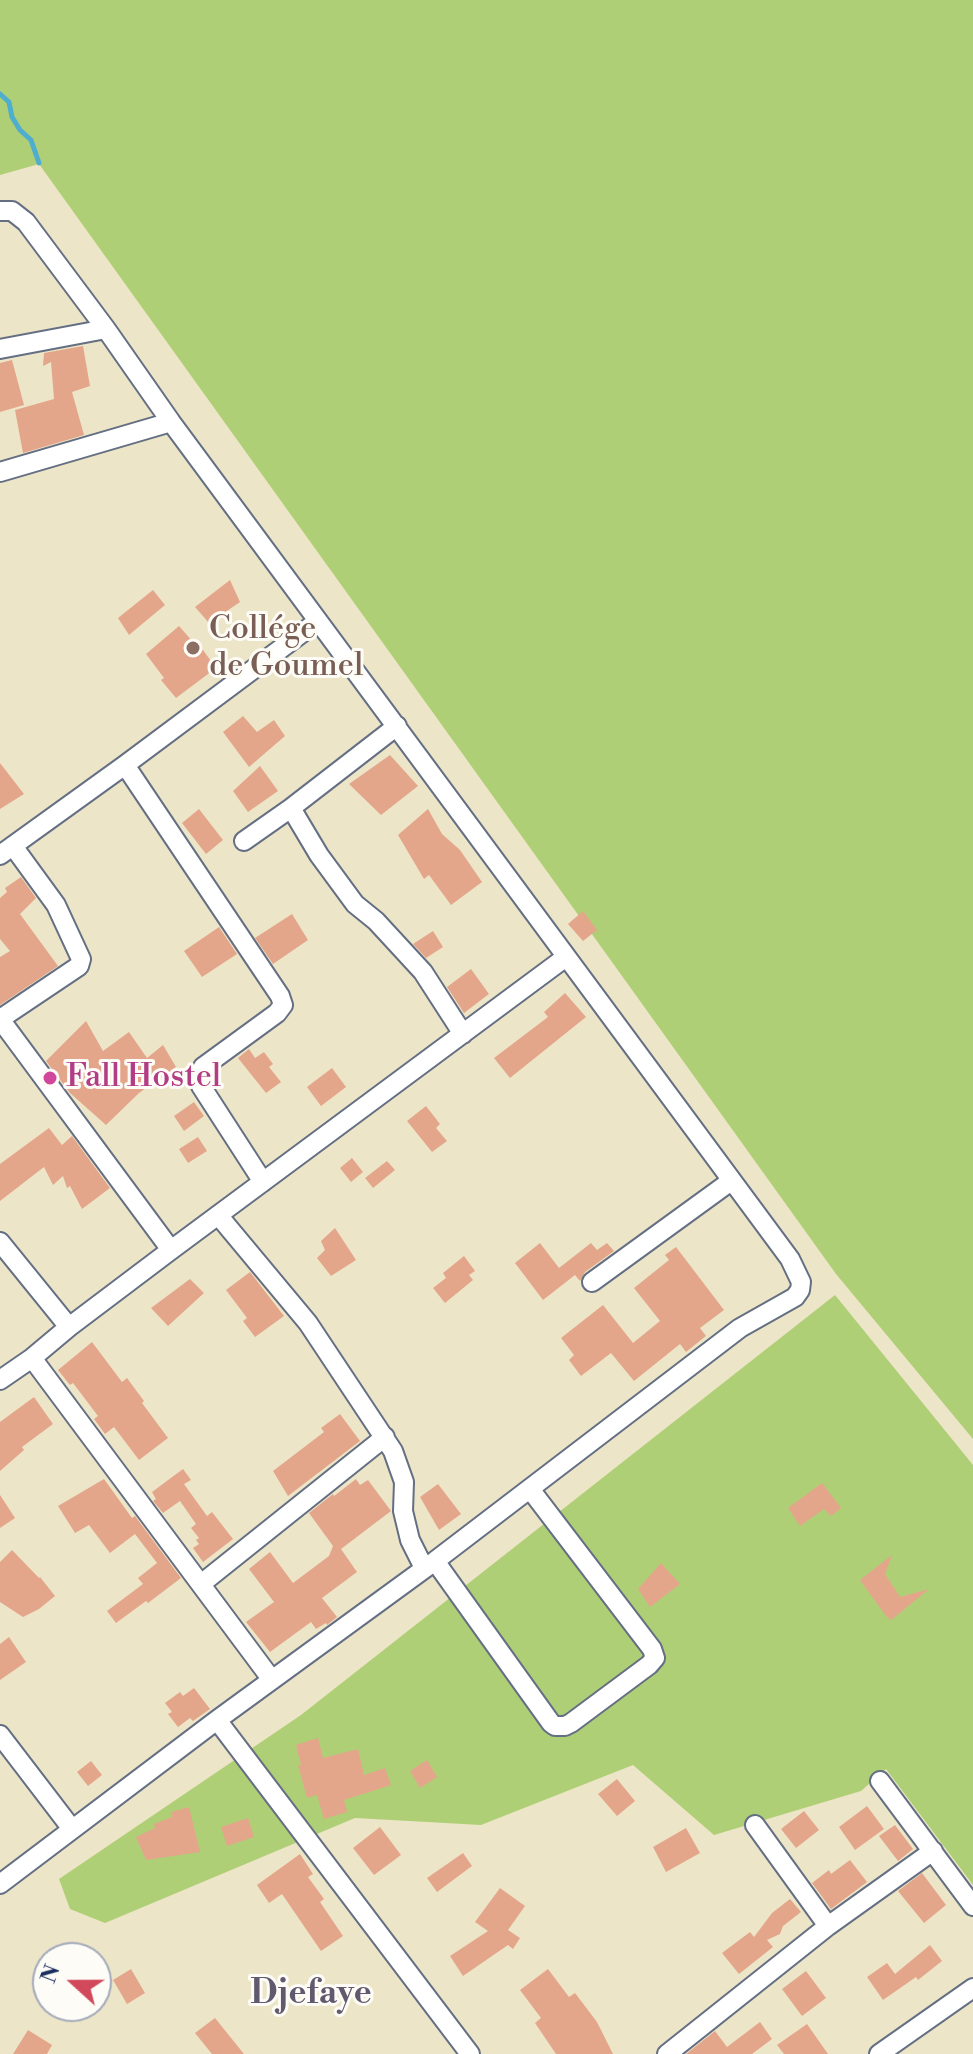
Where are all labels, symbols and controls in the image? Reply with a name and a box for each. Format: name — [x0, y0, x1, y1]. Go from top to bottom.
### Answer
place label: Collége de Goumel — [209, 611, 363, 686]
marker: Collége de Goumel — [184, 639, 202, 657]
place label: Fall Hostel — [66, 1059, 221, 1097]
marker: Fall Hostel — [41, 1069, 59, 1087]
north arrow — [32, 1942, 112, 2022]
text: N — [35, 1961, 67, 1987]
district label: Djefaye — [250, 1975, 372, 2015]

